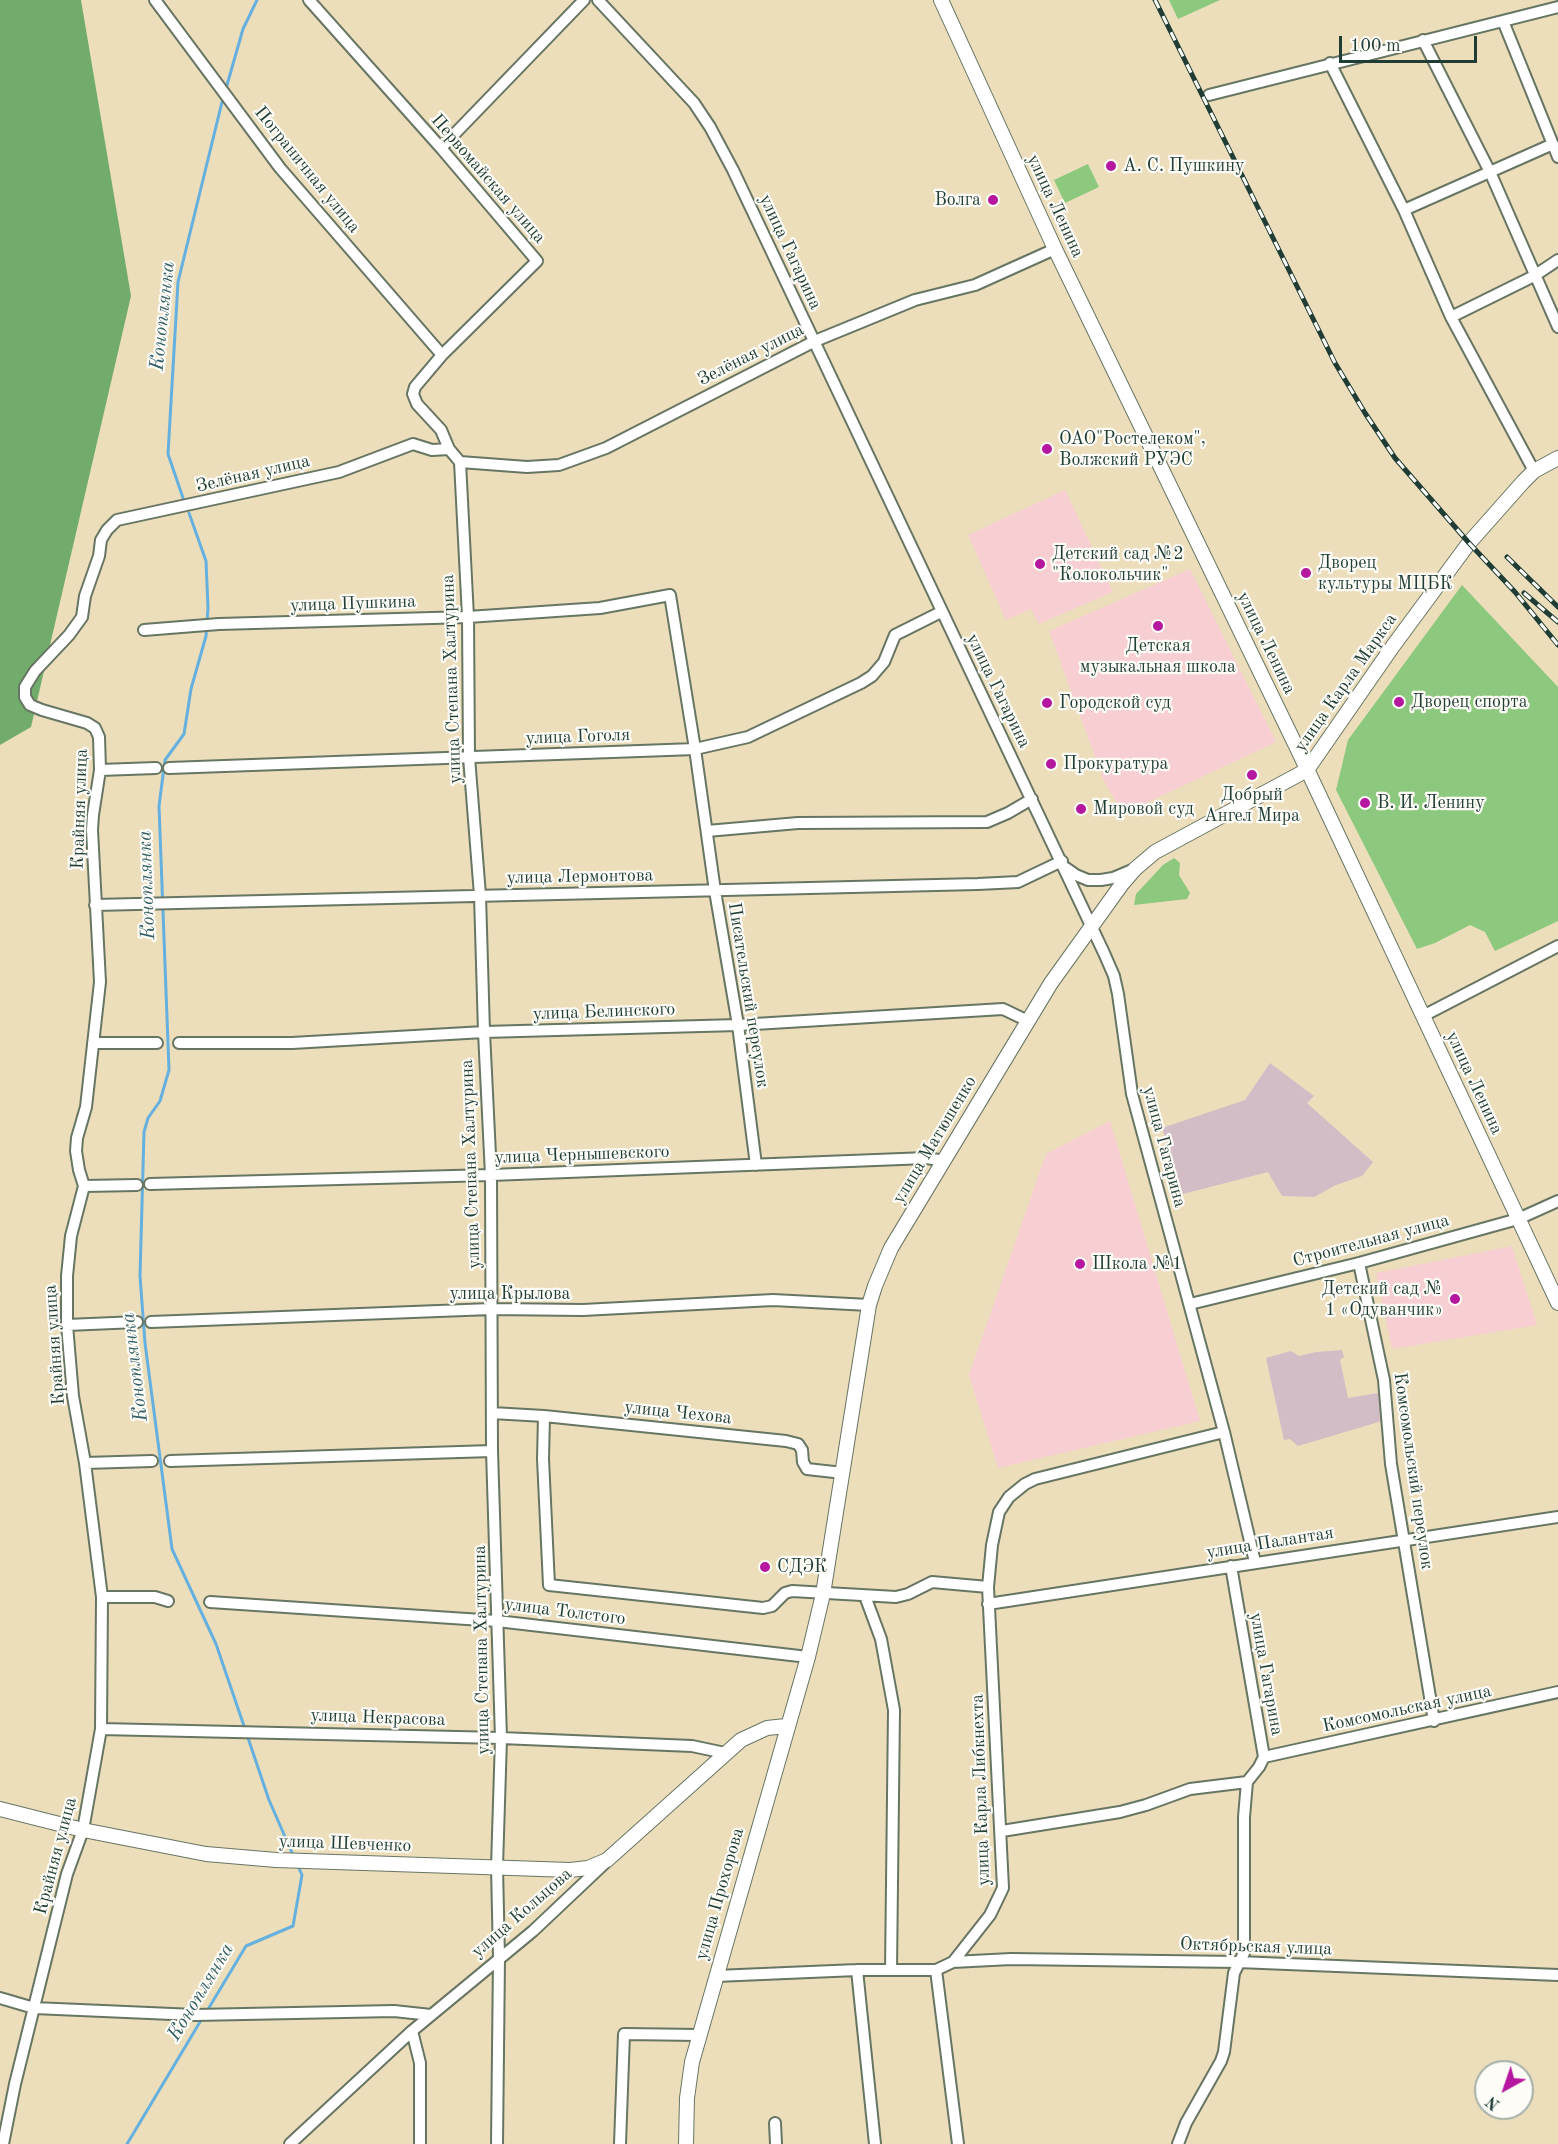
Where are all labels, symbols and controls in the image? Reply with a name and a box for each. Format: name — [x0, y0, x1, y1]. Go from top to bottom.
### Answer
scale bar — [1342, 24, 1480, 62]
text: 100 m — [1350, 37, 1401, 55]
street label: Пограничная улица — [249, 102, 365, 238]
street label: Первомайская улица — [426, 110, 550, 248]
street label: улица Ленина — [1022, 151, 1088, 261]
place label: А. С. Пушкину — [1123, 155, 1245, 177]
marker: А. С. Пушкину — [1104, 159, 1118, 173]
place label: Волга — [934, 189, 981, 211]
street label: улица Гагарина — [754, 191, 826, 313]
marker: Волга — [986, 193, 1000, 207]
water label: Коноплянка — [145, 260, 181, 372]
street label: Зелёная улица — [694, 319, 808, 391]
place label: ОАО"Ростелеком", Волжский РУЭС — [1059, 428, 1206, 470]
marker: ОАО"Ростелеком", Волжский РУЭС — [1040, 442, 1054, 456]
street label: Зелёная улица — [194, 450, 312, 498]
place label: Детский сад №2 "Колокольчик" — [1052, 543, 1184, 586]
place label: Дворец культуры МЦБК — [1318, 552, 1453, 594]
marker: Детский сад №2 "Колокольчик" — [1033, 557, 1047, 571]
marker: Дворец культуры МЦБК — [1299, 566, 1313, 580]
street label: улица Степана Халтурина — [438, 574, 466, 784]
street label: улица Ленина — [1232, 588, 1300, 698]
street label: улица Пушкина — [290, 591, 416, 617]
street label: улица Карла Маркса — [1290, 609, 1402, 757]
marker: Детская музыкальная школа — [1151, 619, 1165, 633]
street label: улица Гагарина — [961, 630, 1035, 752]
place label: Детская музыкальная школа — [1080, 635, 1236, 678]
place label: Дворец спорта — [1411, 691, 1528, 713]
place label: Городской суд — [1059, 692, 1171, 714]
marker: Дворец спорта — [1392, 695, 1406, 709]
marker: Городской суд — [1040, 696, 1054, 710]
street label: улица Гоголя — [525, 724, 631, 750]
street label: Крайняя улица — [67, 748, 93, 870]
place label: Прокуратура — [1063, 753, 1168, 775]
marker: Прокуратура — [1044, 757, 1058, 771]
marker: Добрый Ангел Мира — [1245, 768, 1259, 782]
place label: Добрый Ангел Мира — [1204, 784, 1300, 826]
place label: В. И. Ленину — [1377, 792, 1485, 814]
marker: В. И. Ленину — [1358, 796, 1372, 810]
place label: Мировой суд — [1093, 798, 1194, 820]
marker: Мировой суд — [1074, 802, 1088, 816]
water label: Коноплянка — [133, 830, 161, 940]
street label: улица Лермонтова — [506, 865, 654, 889]
street label: Писательский переулок — [723, 901, 773, 1089]
street label: улица Белинского — [532, 999, 676, 1025]
street label: улица Ленина — [1441, 1028, 1507, 1138]
street label: улица Степана Халтурина — [457, 1059, 485, 1269]
street label: улица Матюшенко — [888, 1072, 982, 1208]
street label: улица Гагарина — [1137, 1084, 1191, 1210]
street label: улица Чернышевского — [494, 1141, 670, 1169]
street label: Строительная улица — [1290, 1210, 1452, 1272]
place label: Школа №1 — [1092, 1253, 1182, 1275]
marker: Школа №1 — [1073, 1257, 1087, 1271]
place label: Детский сад № 1 «Одуванчик» — [1322, 1278, 1443, 1320]
street label: улица Крылова — [450, 1283, 570, 1305]
street label: Крайняя улица — [40, 1284, 70, 1406]
marker: Детский сад № 1 «Одуванчик» — [1448, 1292, 1462, 1306]
water label: Коноплянка — [116, 1311, 154, 1423]
street label: Комсомольский переулок — [1388, 1371, 1438, 1571]
street label: улица Чехова — [623, 1397, 733, 1429]
street label: улица Палантая — [1205, 1522, 1335, 1564]
street label: улица Степана Халтурина — [469, 1545, 495, 1755]
place label: СДЭК — [777, 1556, 827, 1578]
marker: СДЭК — [758, 1560, 772, 1574]
street label: улица Толстого — [503, 1594, 627, 1630]
street label: улица Гагарина — [1245, 1611, 1287, 1737]
street label: Комсомольская улица — [1321, 1681, 1493, 1737]
street label: улица Карла Либкнехта — [967, 1694, 995, 1886]
street label: улица Некрасова — [310, 1705, 446, 1731]
street label: Крайняя улица — [30, 1795, 82, 1917]
street label: улица Прохорова — [691, 1825, 749, 1963]
street label: улица Шевченко — [278, 1831, 412, 1857]
street label: улица Кольцова — [467, 1864, 577, 1962]
street label: Октябрьская улица — [1179, 1934, 1333, 1960]
water label: Коноплянка — [162, 1939, 240, 2045]
north arrow — [1474, 2060, 1534, 2120]
text: N — [1484, 2092, 1504, 2112]

